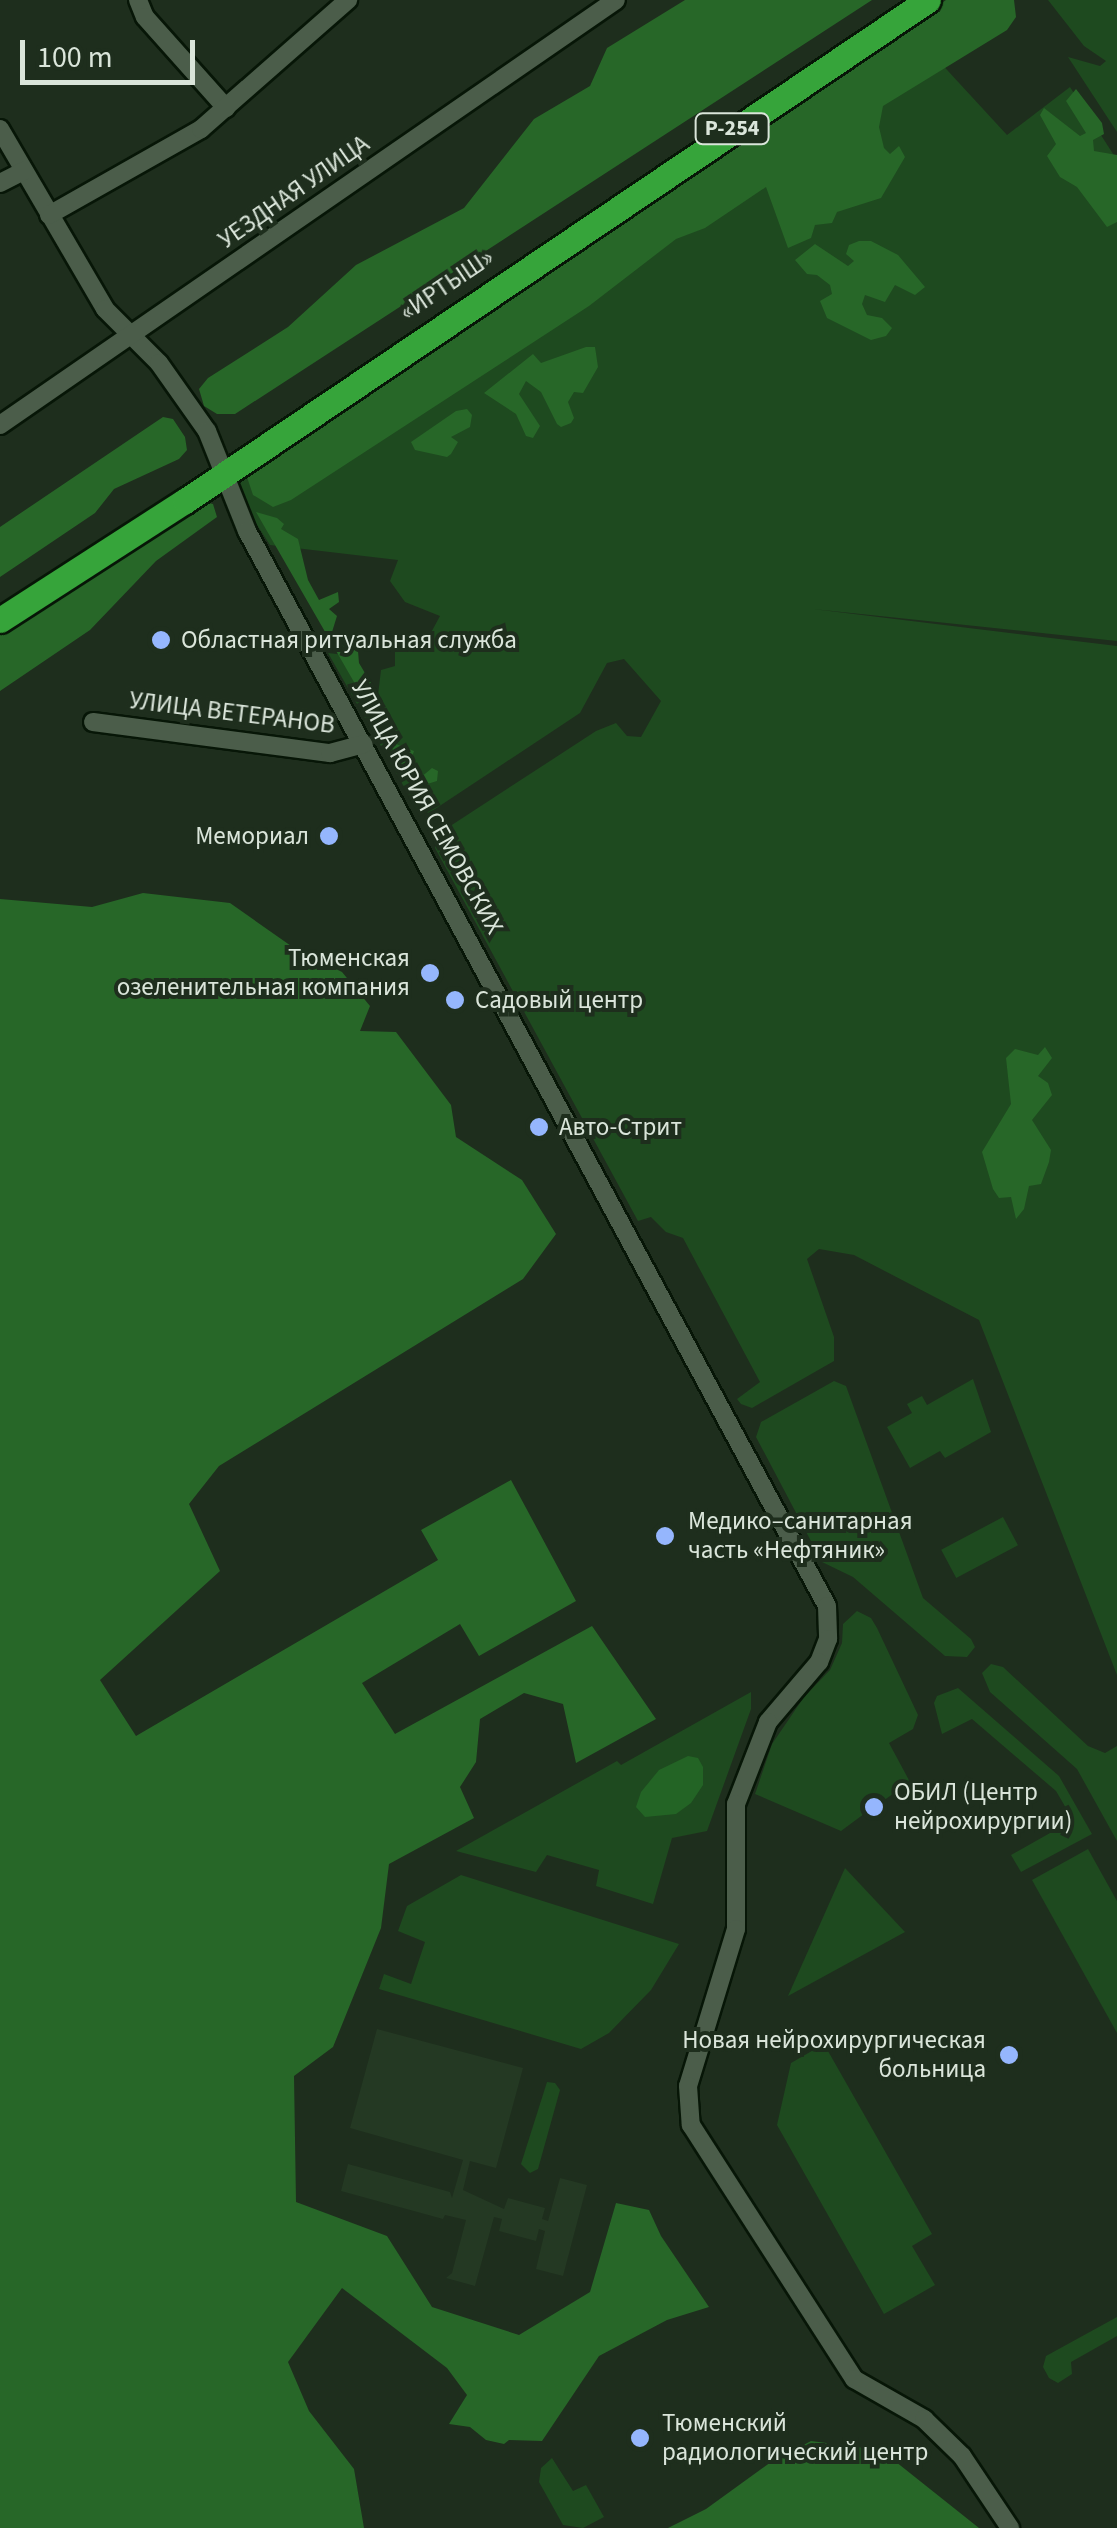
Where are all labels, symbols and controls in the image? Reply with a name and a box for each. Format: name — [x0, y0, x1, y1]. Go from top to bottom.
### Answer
scale bar — [25, 20, 200, 82]
text: 100 m — [37, 36, 113, 79]
road number: Р-254 — [694, 112, 770, 146]
street label: УЕЗДНАЯ УЛИЦА — [213, 129, 375, 255]
street label: «ИРТЫШ» — [394, 243, 500, 327]
place label: Областная ритуальная служба — [181, 625, 517, 655]
marker: Областная ритуальная служба — [150, 629, 172, 651]
street label: УЛИЦА ЮРИЯ СЕМОВСКИХ — [345, 675, 509, 939]
street label: УЛИЦА ВЕТЕРАНОВ — [128, 686, 336, 740]
place label: Мемориал — [195, 821, 309, 851]
marker: Мемориал — [318, 825, 340, 847]
place label: Тюменская озеленительная компания — [117, 944, 410, 1003]
marker: Тюменская озеленительная компания — [419, 962, 441, 984]
place label: Садовый центр — [475, 985, 643, 1015]
marker: Садовый центр — [444, 989, 466, 1011]
place label: Авто-Стрит — [559, 1112, 682, 1142]
marker: Авто-Стрит — [528, 1116, 550, 1138]
place label: Медико–санитарная часть «Нефтяник» — [688, 1507, 913, 1566]
marker: Медико–санитарная часть «Нефтяник» — [652, 1523, 678, 1549]
place label: ОБИЛ (Центр нейрохирургии) — [894, 1778, 1072, 1837]
marker: ОБИЛ (Центр нейрохирургии) — [863, 1796, 885, 1818]
place label: Новая нейрохирургическая больница — [682, 2026, 986, 2085]
marker: Новая нейрохирургическая больница — [996, 2042, 1022, 2068]
place label: Тюменский радиологический центр — [662, 2409, 928, 2468]
marker: Тюменский радиологический центр — [627, 2425, 653, 2451]

